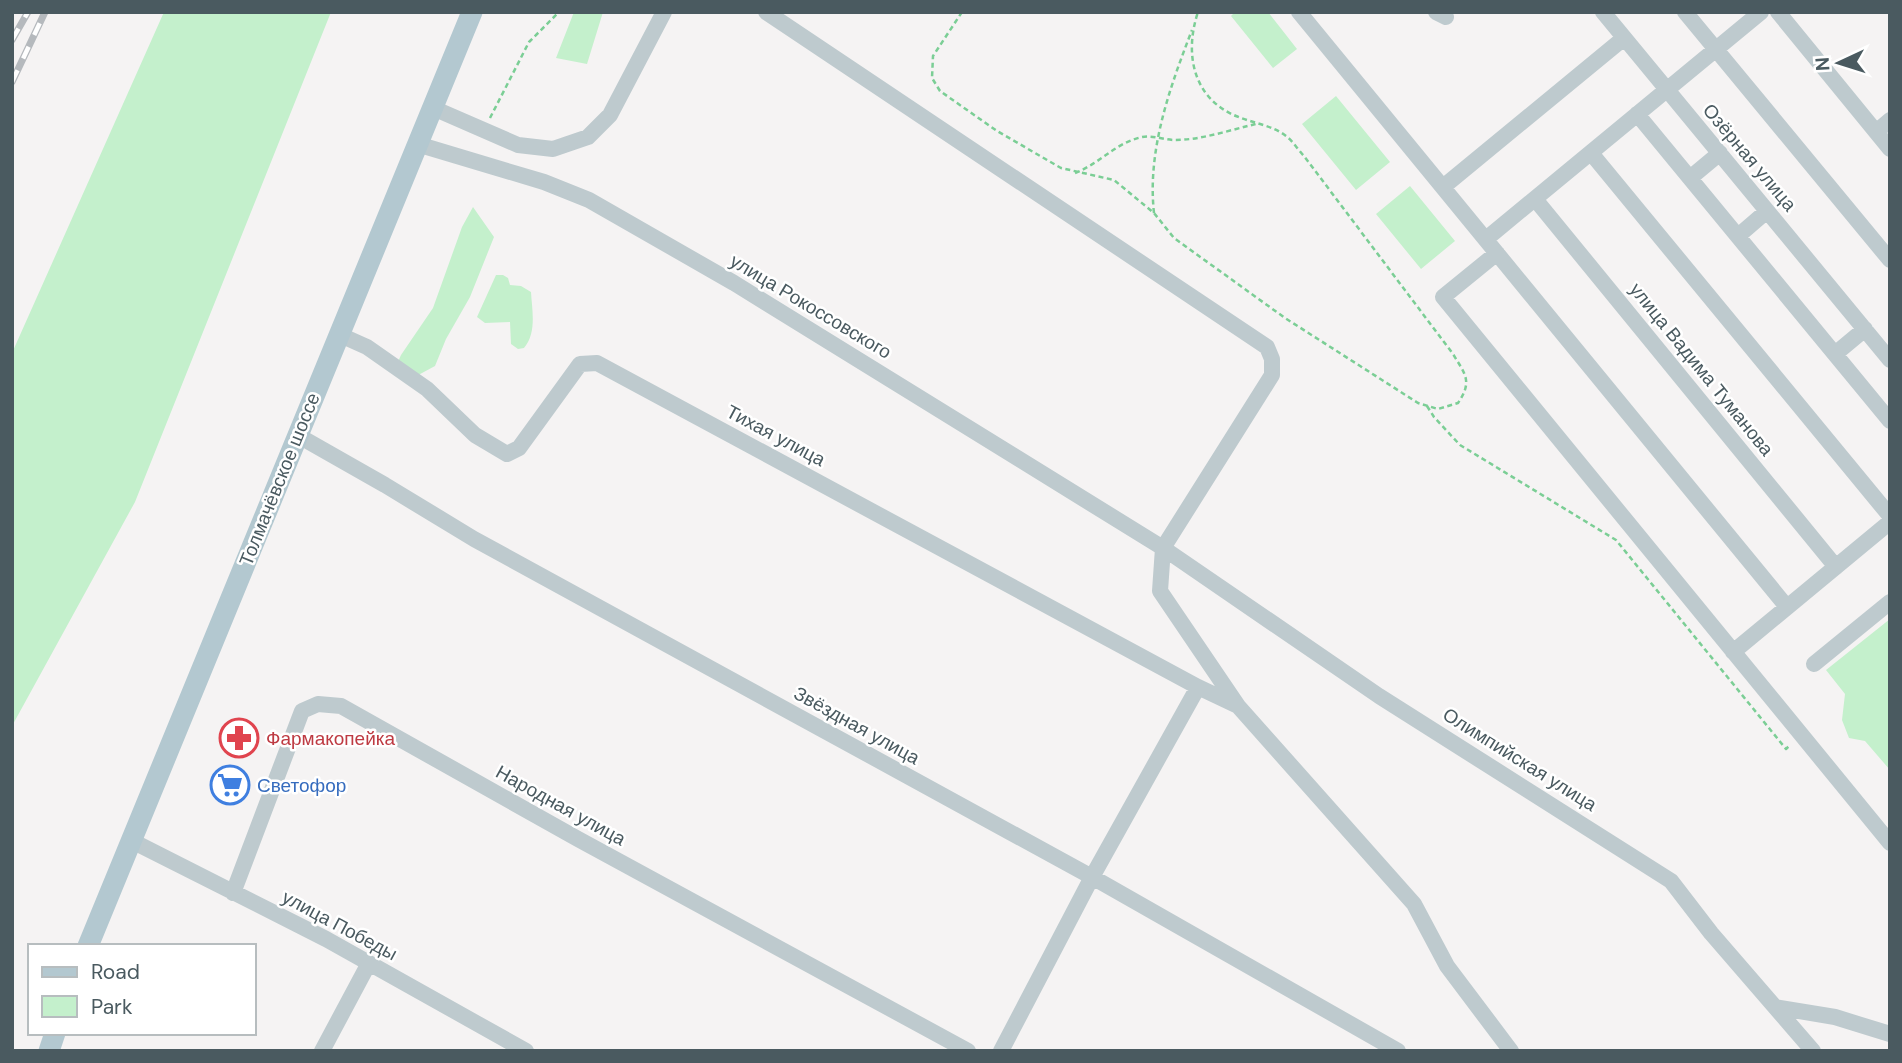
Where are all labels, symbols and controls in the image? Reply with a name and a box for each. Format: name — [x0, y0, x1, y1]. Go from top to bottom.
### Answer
north arrow — [1804, 28, 1874, 98]
text: N — [1810, 56, 1835, 72]
street label: Озёрная улица — [1697, 98, 1802, 217]
street label: улица Рокоссовского — [725, 248, 896, 365]
street label: улица Вадима Туманова — [1624, 278, 1780, 461]
street label: Толмачёвское шоссе — [233, 389, 326, 569]
street label: Тихая улица — [722, 399, 830, 472]
street label: Звёздная улица — [789, 681, 924, 771]
street label: Олимпийская улица — [1438, 702, 1602, 817]
pharmacy icon: Фармакопейка — [218, 717, 260, 759]
place label: Фармакопейка — [266, 726, 395, 751]
street label: Народная улица — [491, 759, 630, 852]
supermarket icon: Светофор — [209, 764, 251, 806]
place label: Светофор — [257, 773, 346, 798]
street label: улица Победы — [278, 885, 402, 966]
legend — [28, 944, 256, 1035]
text: Road — [91, 958, 140, 986]
text: Park — [91, 993, 133, 1021]

